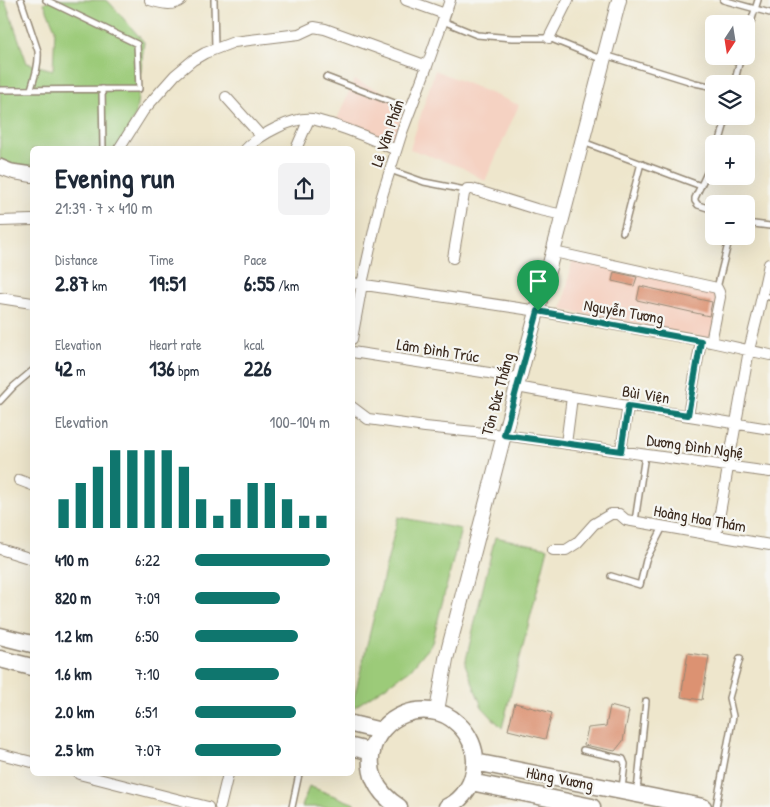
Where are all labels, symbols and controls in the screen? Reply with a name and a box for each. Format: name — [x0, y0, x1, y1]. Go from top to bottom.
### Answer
north arrow — [705, 15, 755, 65]
map controls — [705, 15, 755, 245]
button: layers — [705, 75, 755, 125]
street label: Lê Văn Phấn — [365, 96, 409, 170]
button: + — [705, 135, 755, 185]
text: Evening run — [55, 159, 175, 197]
button: share — [278, 163, 330, 215]
button: − — [705, 195, 755, 245]
text: 21:39 · 7 × 410 m — [55, 197, 152, 219]
text: Distance — [55, 250, 98, 269]
text: Time — [149, 250, 174, 269]
text: Pace — [244, 250, 267, 269]
pin — [517, 260, 559, 311]
icon: arrive — [524, 267, 552, 295]
text: 2.87 — [55, 269, 89, 298]
text: 19:51 — [149, 269, 186, 298]
text: 6:55 — [244, 269, 275, 298]
text: km — [89, 276, 107, 295]
text: /km — [275, 276, 299, 295]
street label: Nguyễn Tương — [582, 293, 666, 329]
street label: Lâm Đình Trúc — [395, 333, 482, 367]
text: Elevation — [55, 335, 102, 354]
text: Heart rate — [149, 335, 202, 354]
text: kcal — [244, 335, 264, 354]
street label: Tôn Đức Thắng — [475, 350, 519, 438]
text: 42 — [55, 354, 73, 383]
text: 136 — [149, 354, 175, 383]
text: 226 — [244, 354, 272, 383]
text: m — [73, 361, 85, 380]
text: bpm — [175, 361, 199, 380]
street label: Bùi Viện — [621, 379, 671, 409]
text: Elevation — [55, 411, 108, 433]
text: 100–104 m — [270, 411, 330, 433]
street label: Dương Đình Nghệ — [645, 428, 745, 464]
street label: Hoàng Hoa Thám — [652, 499, 748, 537]
text: 410 m — [55, 549, 89, 571]
text: 6:22 — [135, 549, 160, 571]
text: 820 m — [55, 587, 91, 609]
text: 7:09 — [135, 587, 160, 609]
text: 1.2 km — [55, 625, 93, 647]
text: 6:50 — [135, 625, 159, 647]
text: 1.6 km — [55, 663, 92, 685]
text: 7:10 — [135, 663, 160, 685]
text: 2.0 km — [55, 701, 94, 723]
text: 6:51 — [135, 701, 158, 723]
text: 2.5 km — [55, 739, 94, 761]
text: 7:07 — [135, 739, 162, 761]
street label: Hùng Vương — [524, 761, 596, 795]

